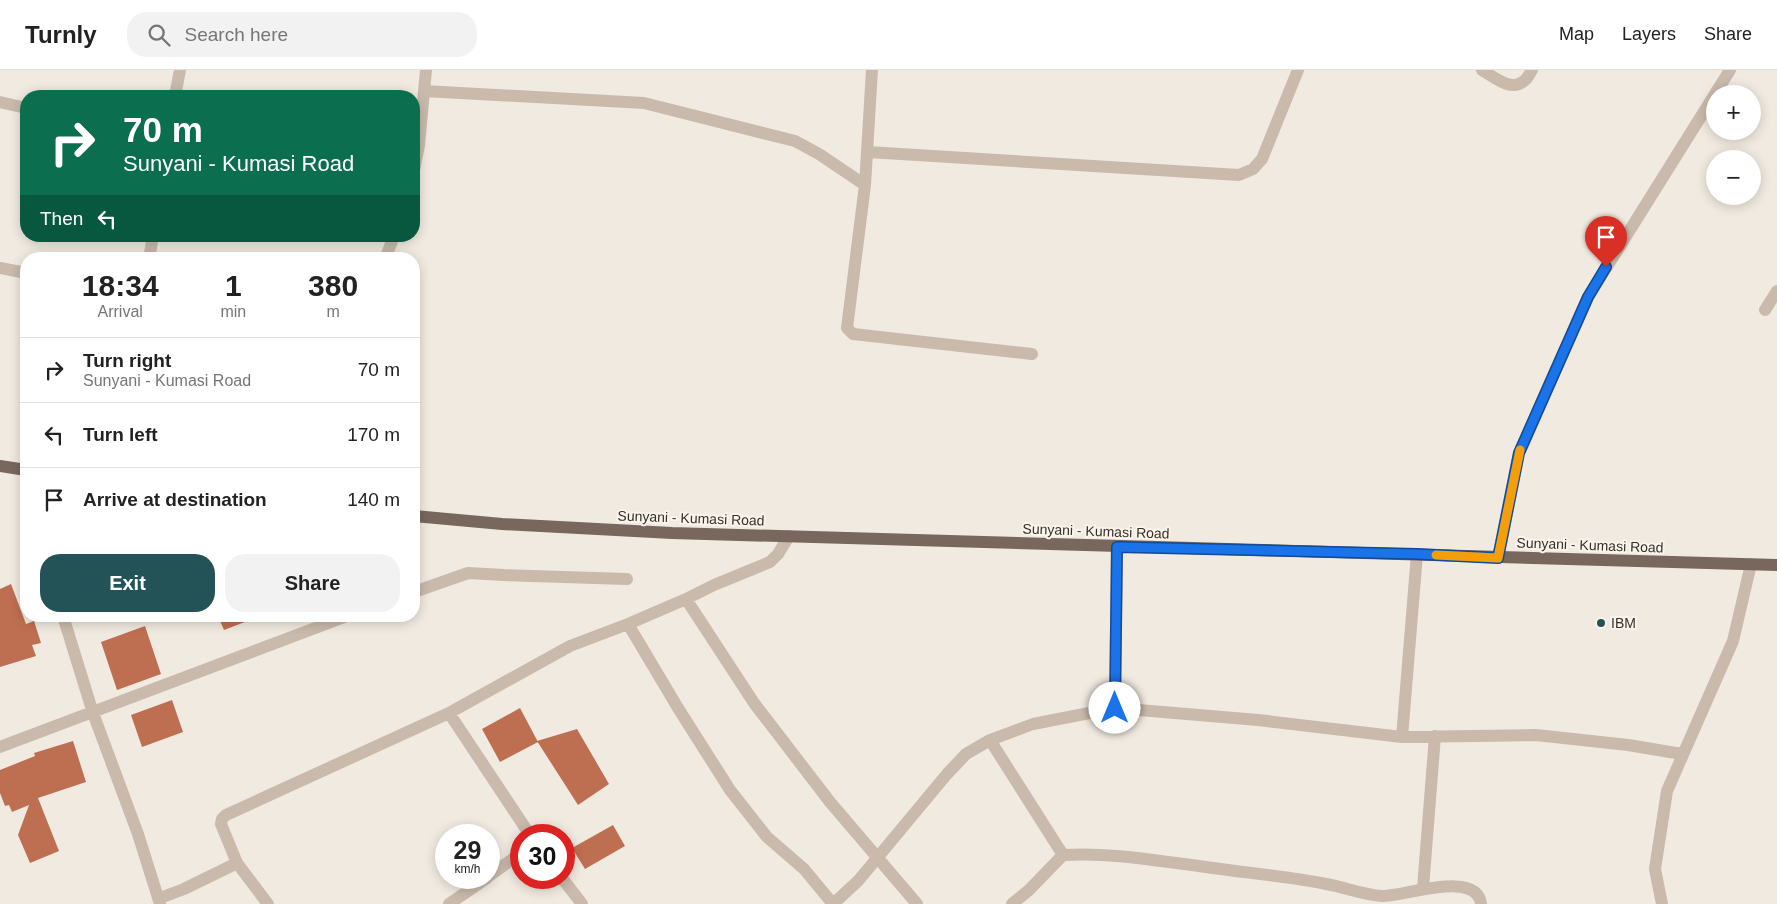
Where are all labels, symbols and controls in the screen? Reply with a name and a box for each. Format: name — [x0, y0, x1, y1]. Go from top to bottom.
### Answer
search box — [127, 12, 477, 57]
text: Turnly — [25, 21, 97, 48]
icon: search — [145, 21, 173, 49]
text: Search here — [185, 24, 288, 45]
text: Map — [1559, 24, 1594, 44]
text: Layers — [1622, 24, 1676, 44]
text: Share — [1704, 24, 1752, 44]
map controls — [1706, 85, 1761, 205]
button: + — [1706, 85, 1761, 140]
icon: right — [40, 110, 105, 175]
text: 70 m — [123, 110, 203, 149]
button: − — [1706, 150, 1761, 205]
text: Sunyani - Kumasi Road — [123, 151, 354, 176]
icon: left — [93, 205, 121, 233]
text: Then — [40, 208, 83, 229]
pin — [1585, 216, 1627, 267]
icon: arrive — [1592, 223, 1620, 251]
text: 18:34 — [82, 269, 159, 302]
text: 1 — [225, 269, 242, 302]
text: 380 — [308, 269, 358, 302]
text: Arrival — [98, 303, 143, 320]
text: min — [220, 303, 246, 320]
text: m — [326, 303, 340, 320]
text: Turn right — [83, 350, 171, 371]
icon: right — [40, 356, 68, 384]
text: 70 m — [358, 359, 400, 380]
text: Sunyani - Kumasi Road — [83, 372, 251, 389]
icon: left — [40, 421, 68, 449]
text: Turn left — [83, 424, 158, 445]
text: 170 m — [347, 424, 400, 445]
icon: arrive — [40, 486, 68, 514]
text: Arrive at destination — [83, 489, 267, 510]
text: 140 m — [347, 489, 400, 510]
street label: Sunyani - Kumasi Road — [617, 507, 765, 529]
street label: Sunyani - Kumasi Road — [1022, 520, 1170, 542]
street label: Sunyani - Kumasi Road — [1516, 534, 1664, 556]
button: Exit — [40, 554, 215, 612]
button: Share — [225, 554, 400, 612]
place label: IBM — [1611, 615, 1636, 631]
marker: IBM — [1595, 617, 1607, 629]
position arrow — [1088, 681, 1140, 733]
speed limit sign: 30 — [510, 824, 575, 889]
text: 29 — [454, 836, 481, 864]
text: km/h — [454, 862, 481, 876]

